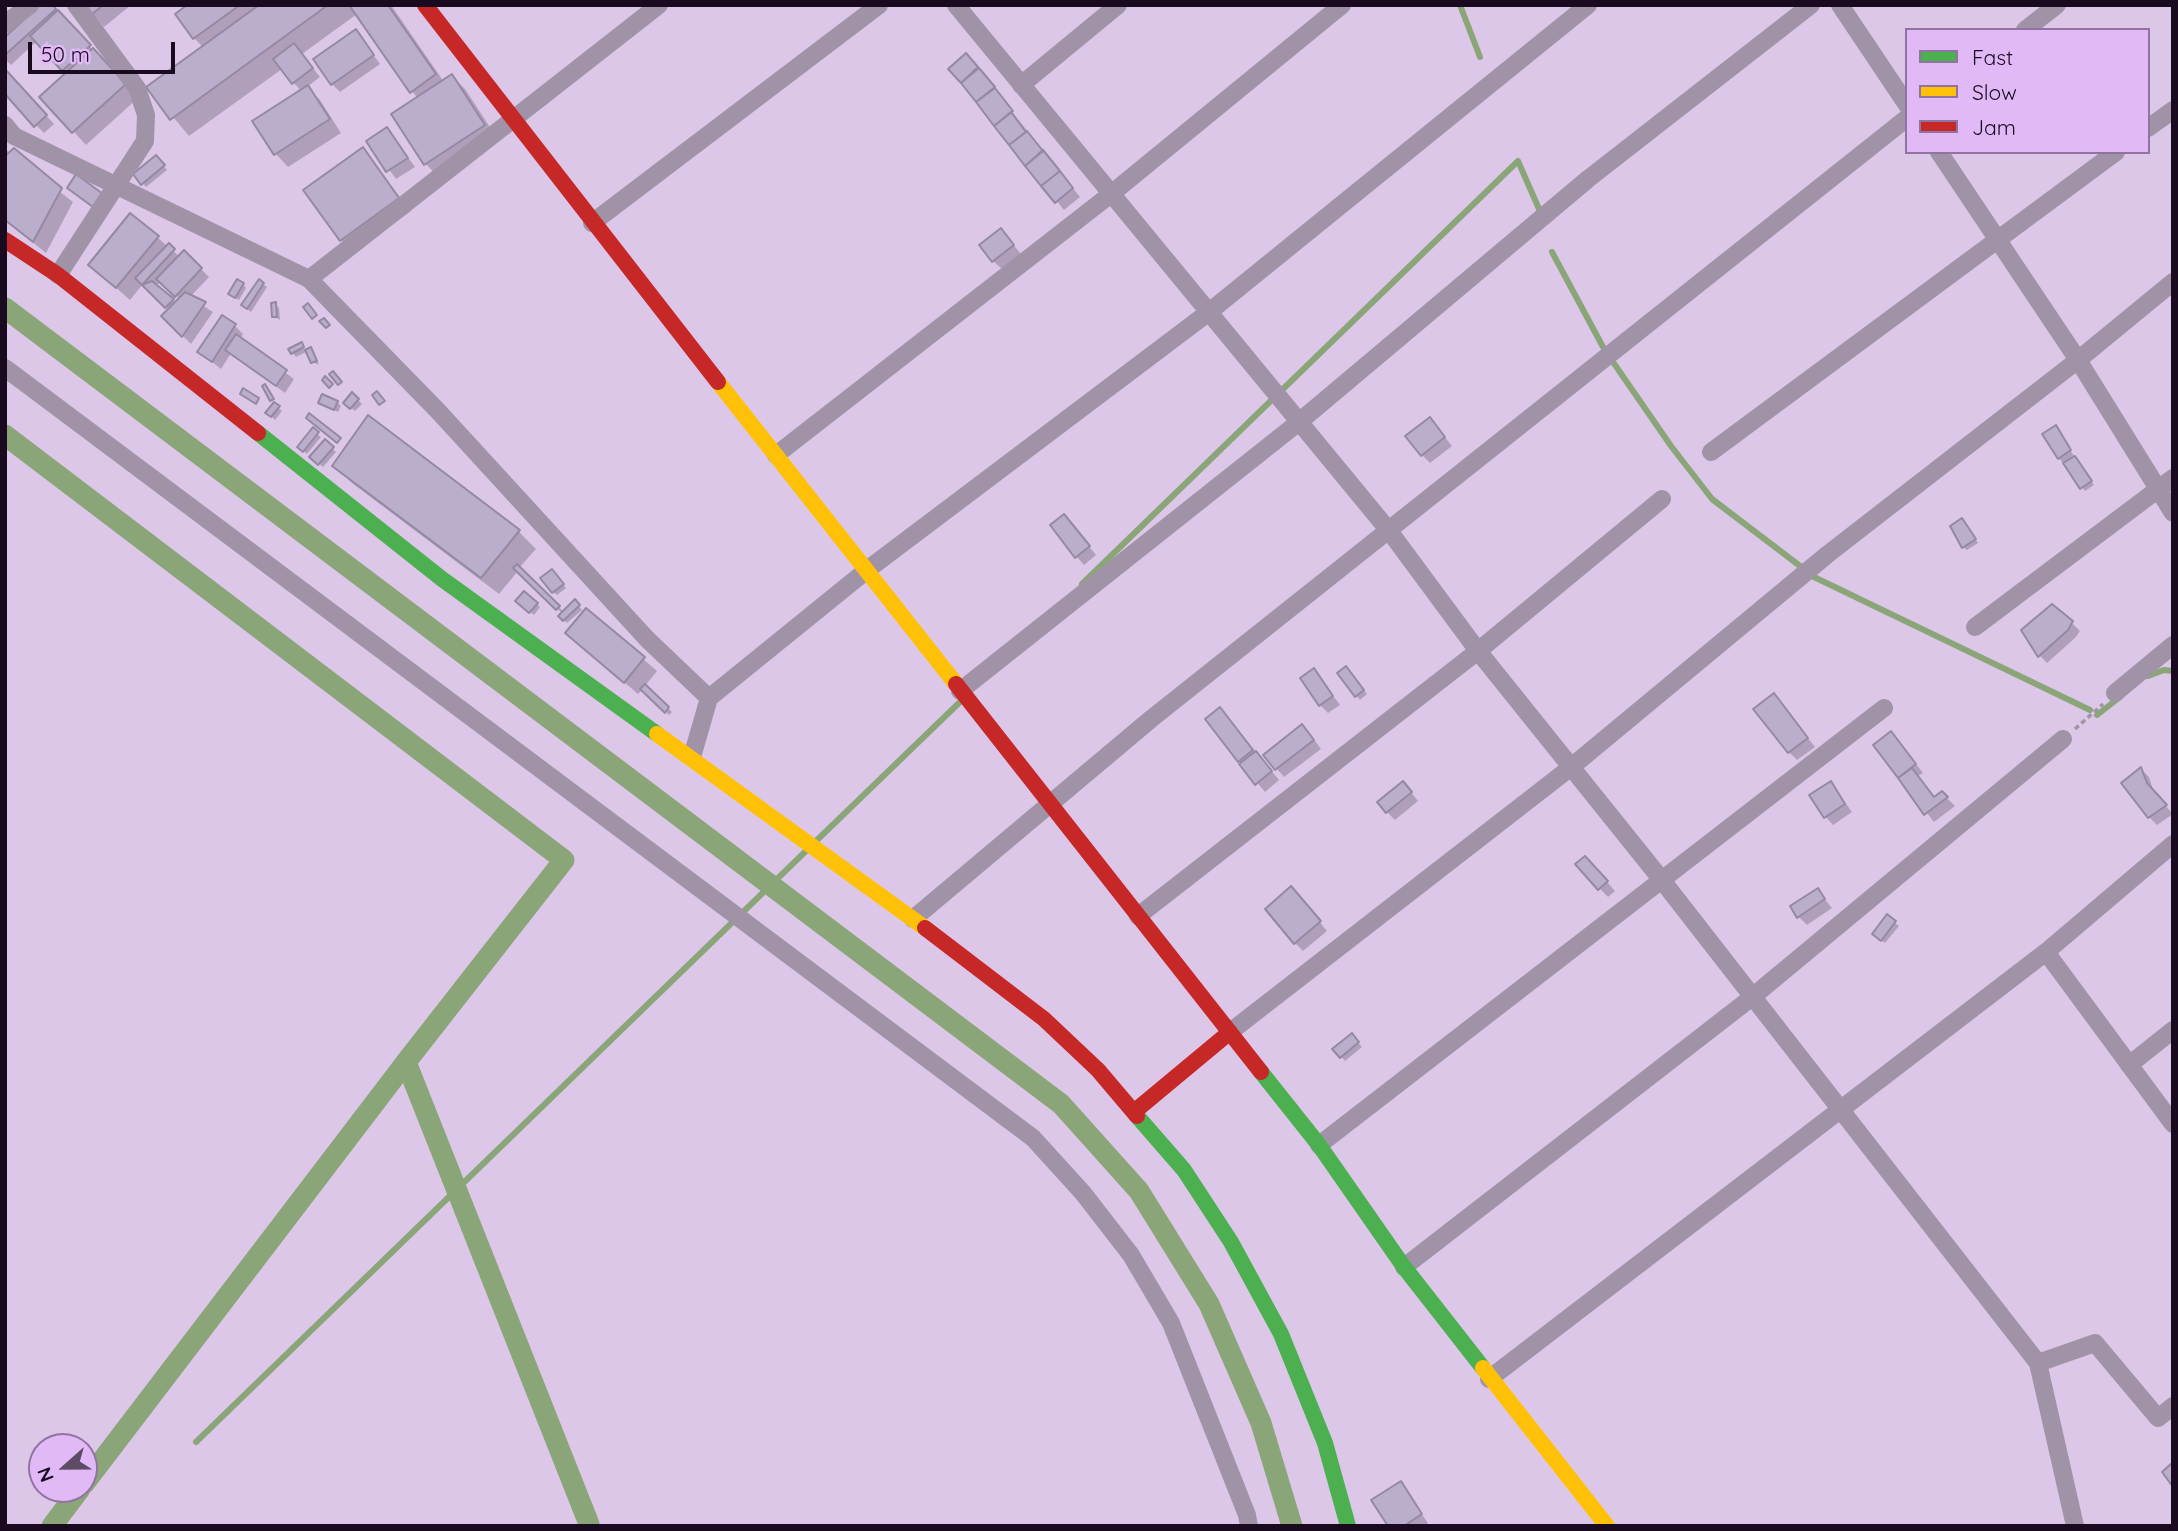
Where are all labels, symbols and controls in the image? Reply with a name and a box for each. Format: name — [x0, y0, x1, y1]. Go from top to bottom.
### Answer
scale bar — [32, 28, 178, 72]
legend — [1905, 28, 2150, 154]
text: 50 m — [41, 41, 90, 67]
text: Fast — [1972, 44, 2013, 70]
text: Slow — [1972, 79, 2017, 105]
text: Jam — [1972, 114, 2016, 140]
north arrow — [28, 1433, 98, 1503]
text: N — [32, 1464, 59, 1486]

